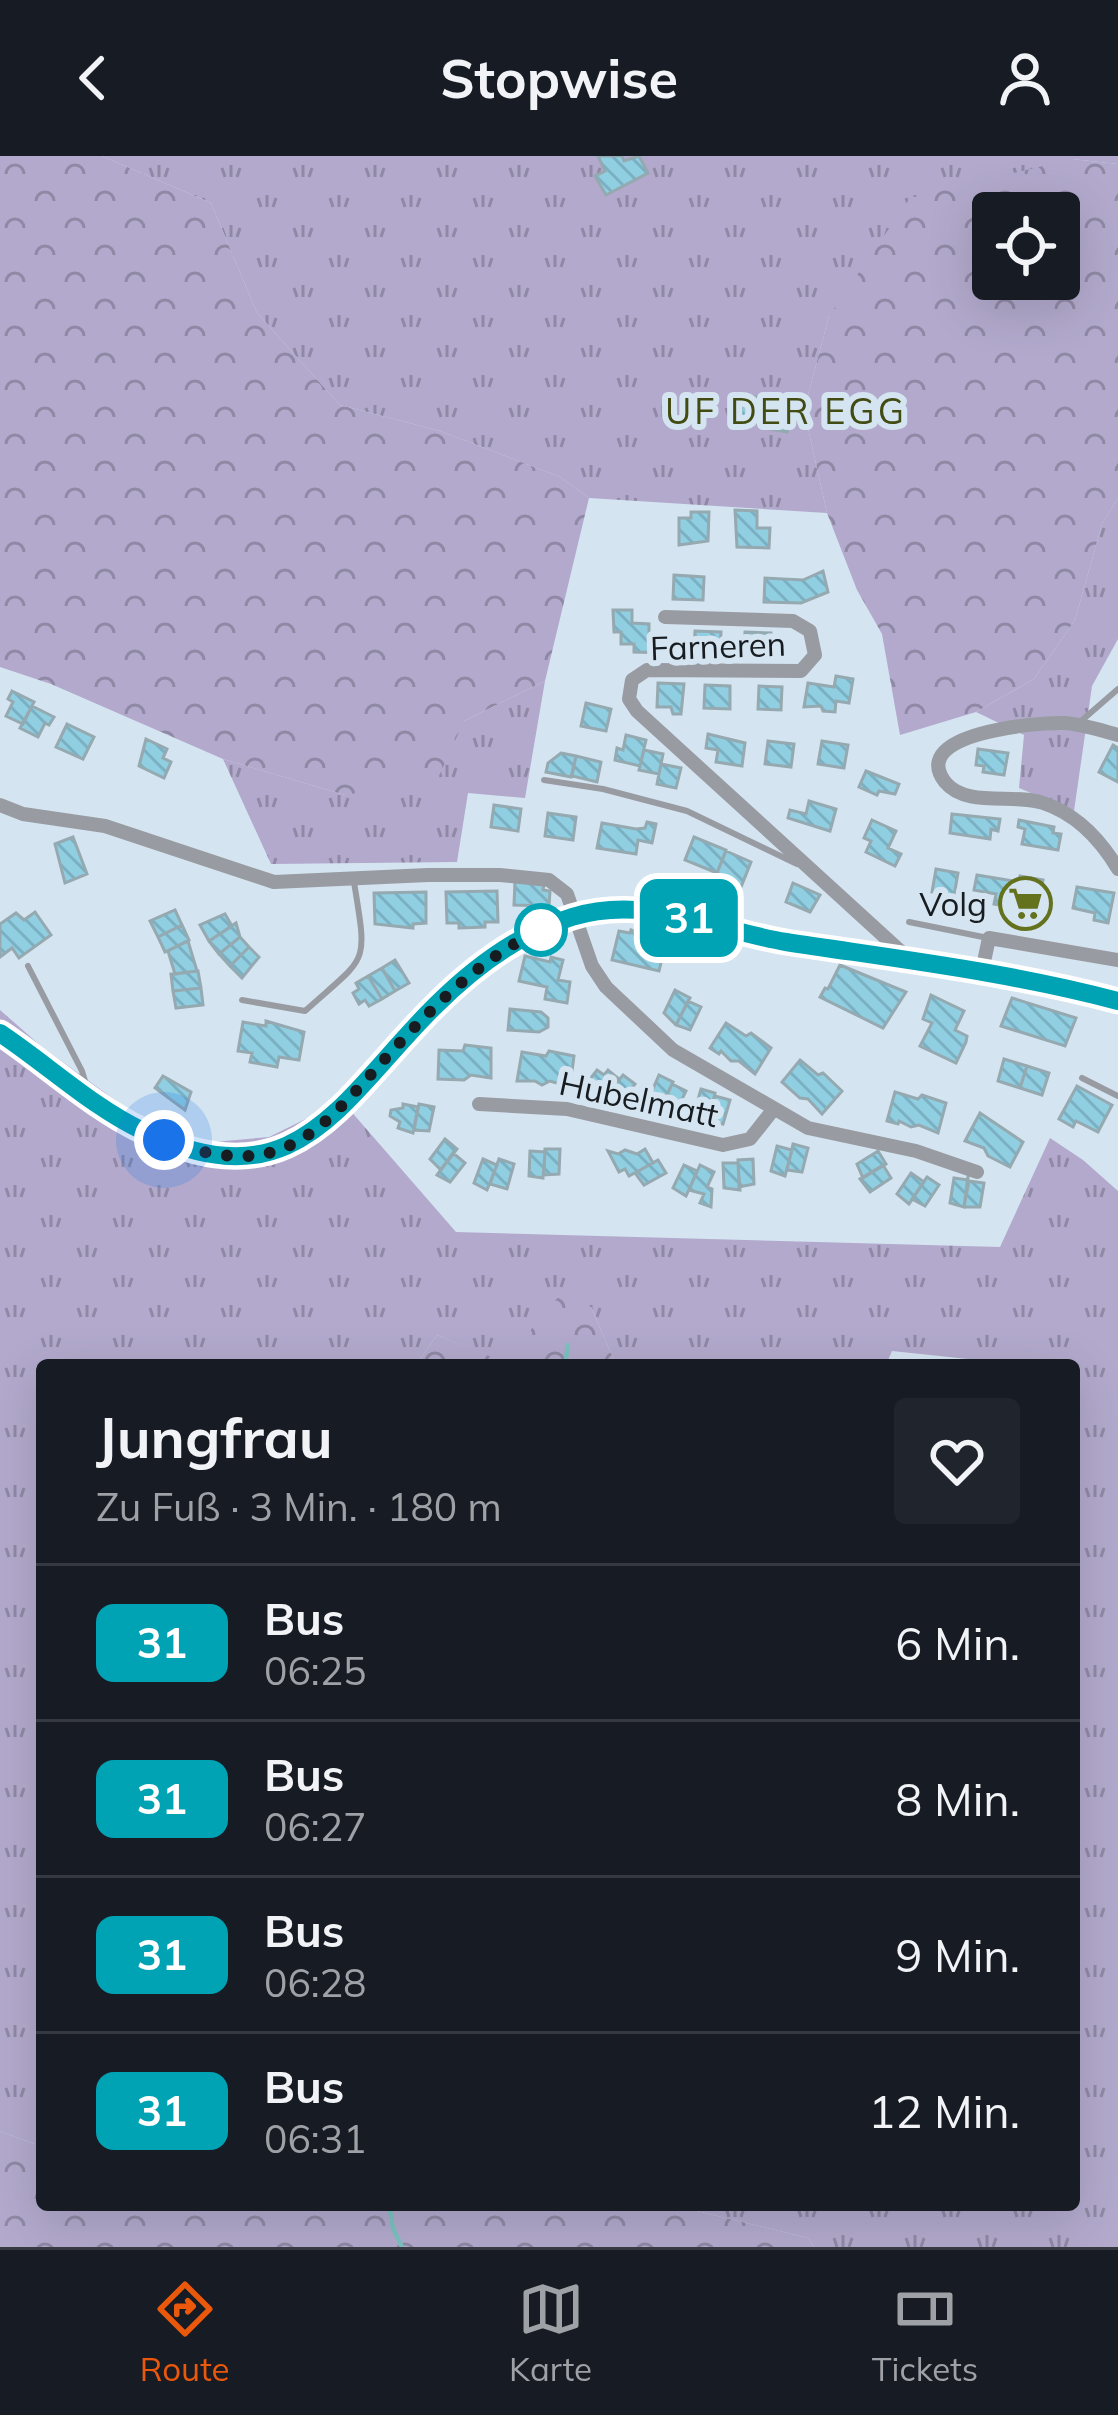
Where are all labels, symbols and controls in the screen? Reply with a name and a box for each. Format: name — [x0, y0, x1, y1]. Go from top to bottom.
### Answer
text: Stopwise — [440, 44, 678, 112]
icon: back — [60, 45, 126, 111]
icon: person — [992, 45, 1058, 111]
map controls — [972, 192, 1080, 300]
button: locate — [972, 192, 1080, 300]
district label: UF DER EGG — [665, 388, 907, 433]
street label: Farneren — [649, 623, 787, 668]
supermarket icon: Volg — [998, 876, 1054, 932]
line badge: 31 — [635, 879, 743, 957]
place label: Volg — [919, 883, 987, 924]
text: 31 — [664, 891, 714, 944]
unlabelled marker — [516, 905, 566, 955]
street label: Hubelmatt — [556, 1062, 722, 1135]
your location — [134, 1110, 194, 1170]
button: heart — [894, 1398, 1020, 1524]
text: Jungfrau — [96, 1401, 333, 1472]
text: Zu Fuß · 3 Min. · 180 m — [96, 1482, 502, 1531]
text: Bus — [264, 1590, 344, 1646]
text: 6 Min. — [895, 1615, 1020, 1671]
text: 31 — [137, 1616, 187, 1669]
text: 06:25 — [264, 1646, 367, 1695]
text: Bus — [264, 1746, 344, 1802]
text: 8 Min. — [895, 1771, 1020, 1827]
text: 31 — [137, 1772, 187, 1825]
text: 06:27 — [264, 1802, 367, 1851]
text: Bus — [264, 1902, 344, 1958]
text: 9 Min. — [895, 1927, 1020, 1983]
text: 31 — [137, 1928, 187, 1981]
text: 06:28 — [264, 1958, 367, 2007]
text: Bus — [264, 2058, 344, 2114]
text: 12 Min. — [868, 2083, 1020, 2139]
text: 31 — [137, 2084, 187, 2137]
text: 06:31 — [264, 2114, 367, 2163]
tab: Route — [140, 2276, 229, 2389]
tab: Karte — [509, 2276, 592, 2389]
tab: Tickets — [872, 2276, 978, 2389]

